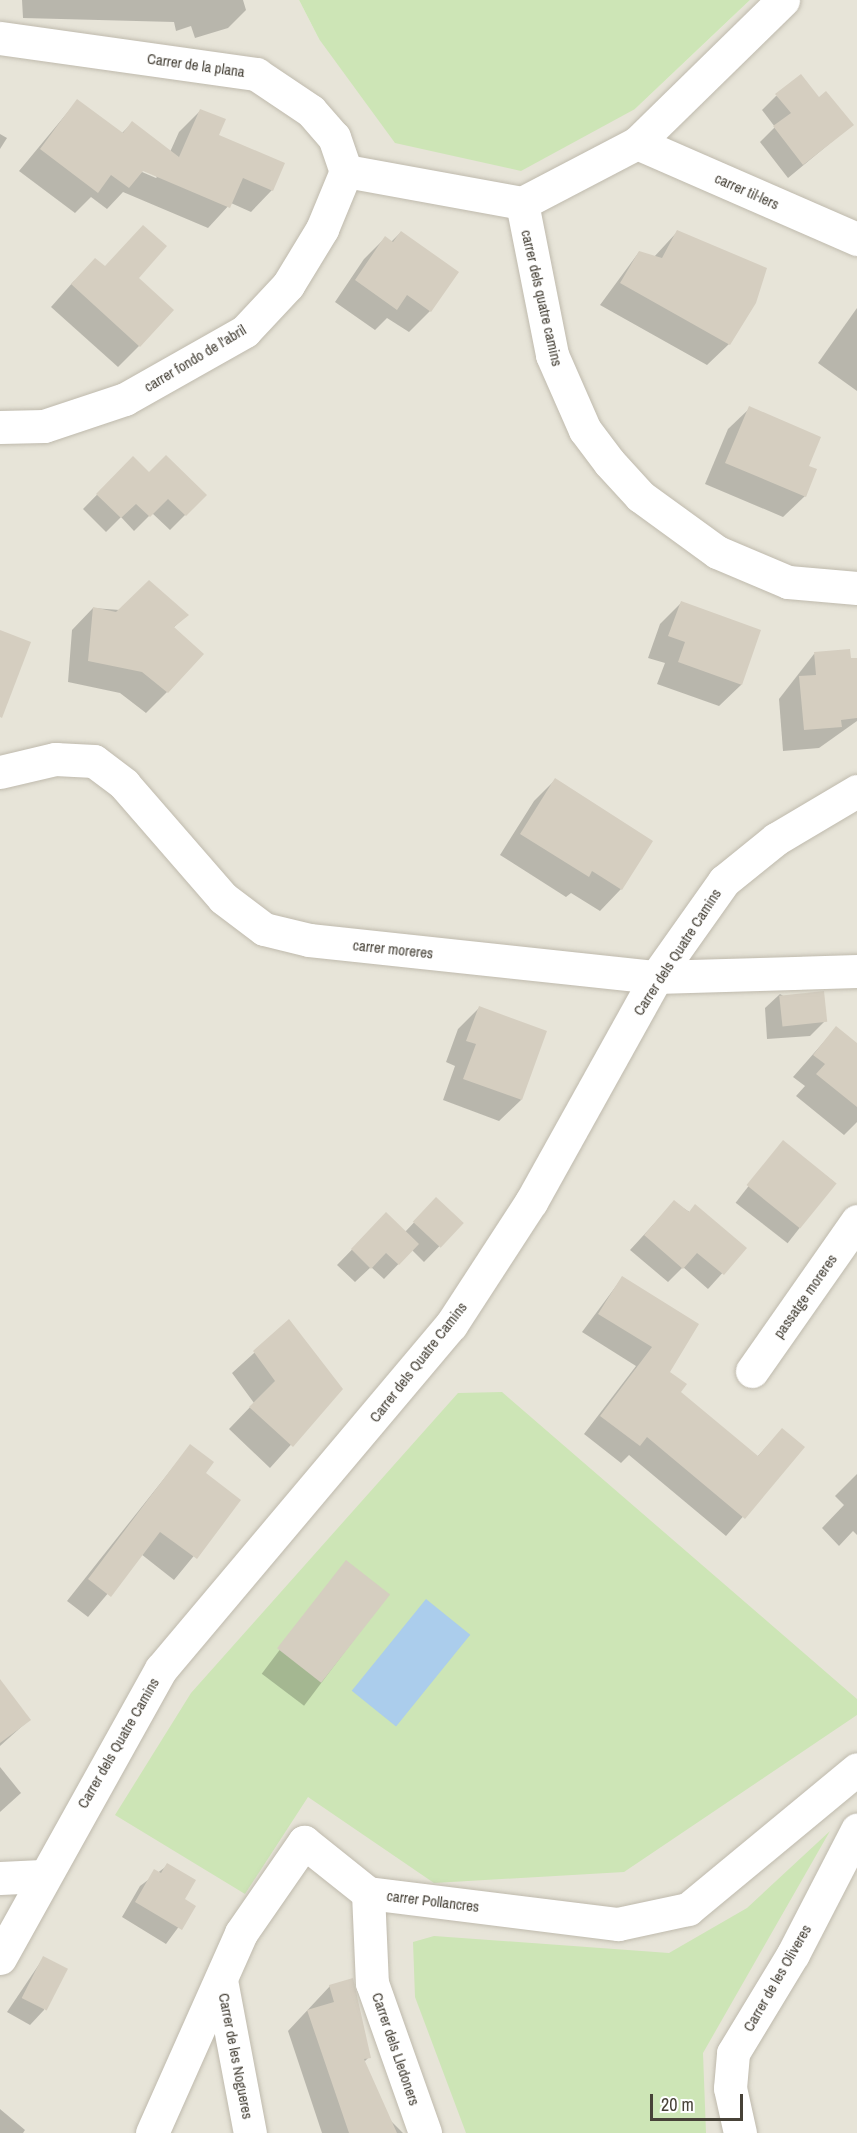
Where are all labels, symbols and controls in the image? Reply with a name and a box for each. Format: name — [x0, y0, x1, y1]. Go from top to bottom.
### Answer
street label: Carrer de la plana — [146, 49, 246, 81]
street label: carrer til·lers — [712, 169, 782, 213]
street label: carrer dels quatre camins — [518, 228, 566, 368]
street label: carrer fondo de l'abril — [141, 320, 249, 396]
street label: Carrer dels Quatre Camins — [629, 885, 725, 1019]
street label: carrer moreres — [352, 936, 434, 962]
street label: passatge moreres — [769, 1251, 841, 1341]
street label: Carrer dels Quatre Camins — [365, 1298, 471, 1426]
street label: Carrer dels Quatre Camins — [73, 1675, 163, 1811]
street label: carrer Pollancres — [386, 1886, 480, 1916]
street label: Carrer de les Oliveres — [739, 1921, 815, 2035]
street label: Carrer dels Lledoners — [368, 1990, 424, 2108]
street label: Carrer de les Nogueres — [215, 1992, 257, 2120]
scale bar — [653, 2082, 746, 2120]
text: 20 m — [661, 2092, 694, 2117]

